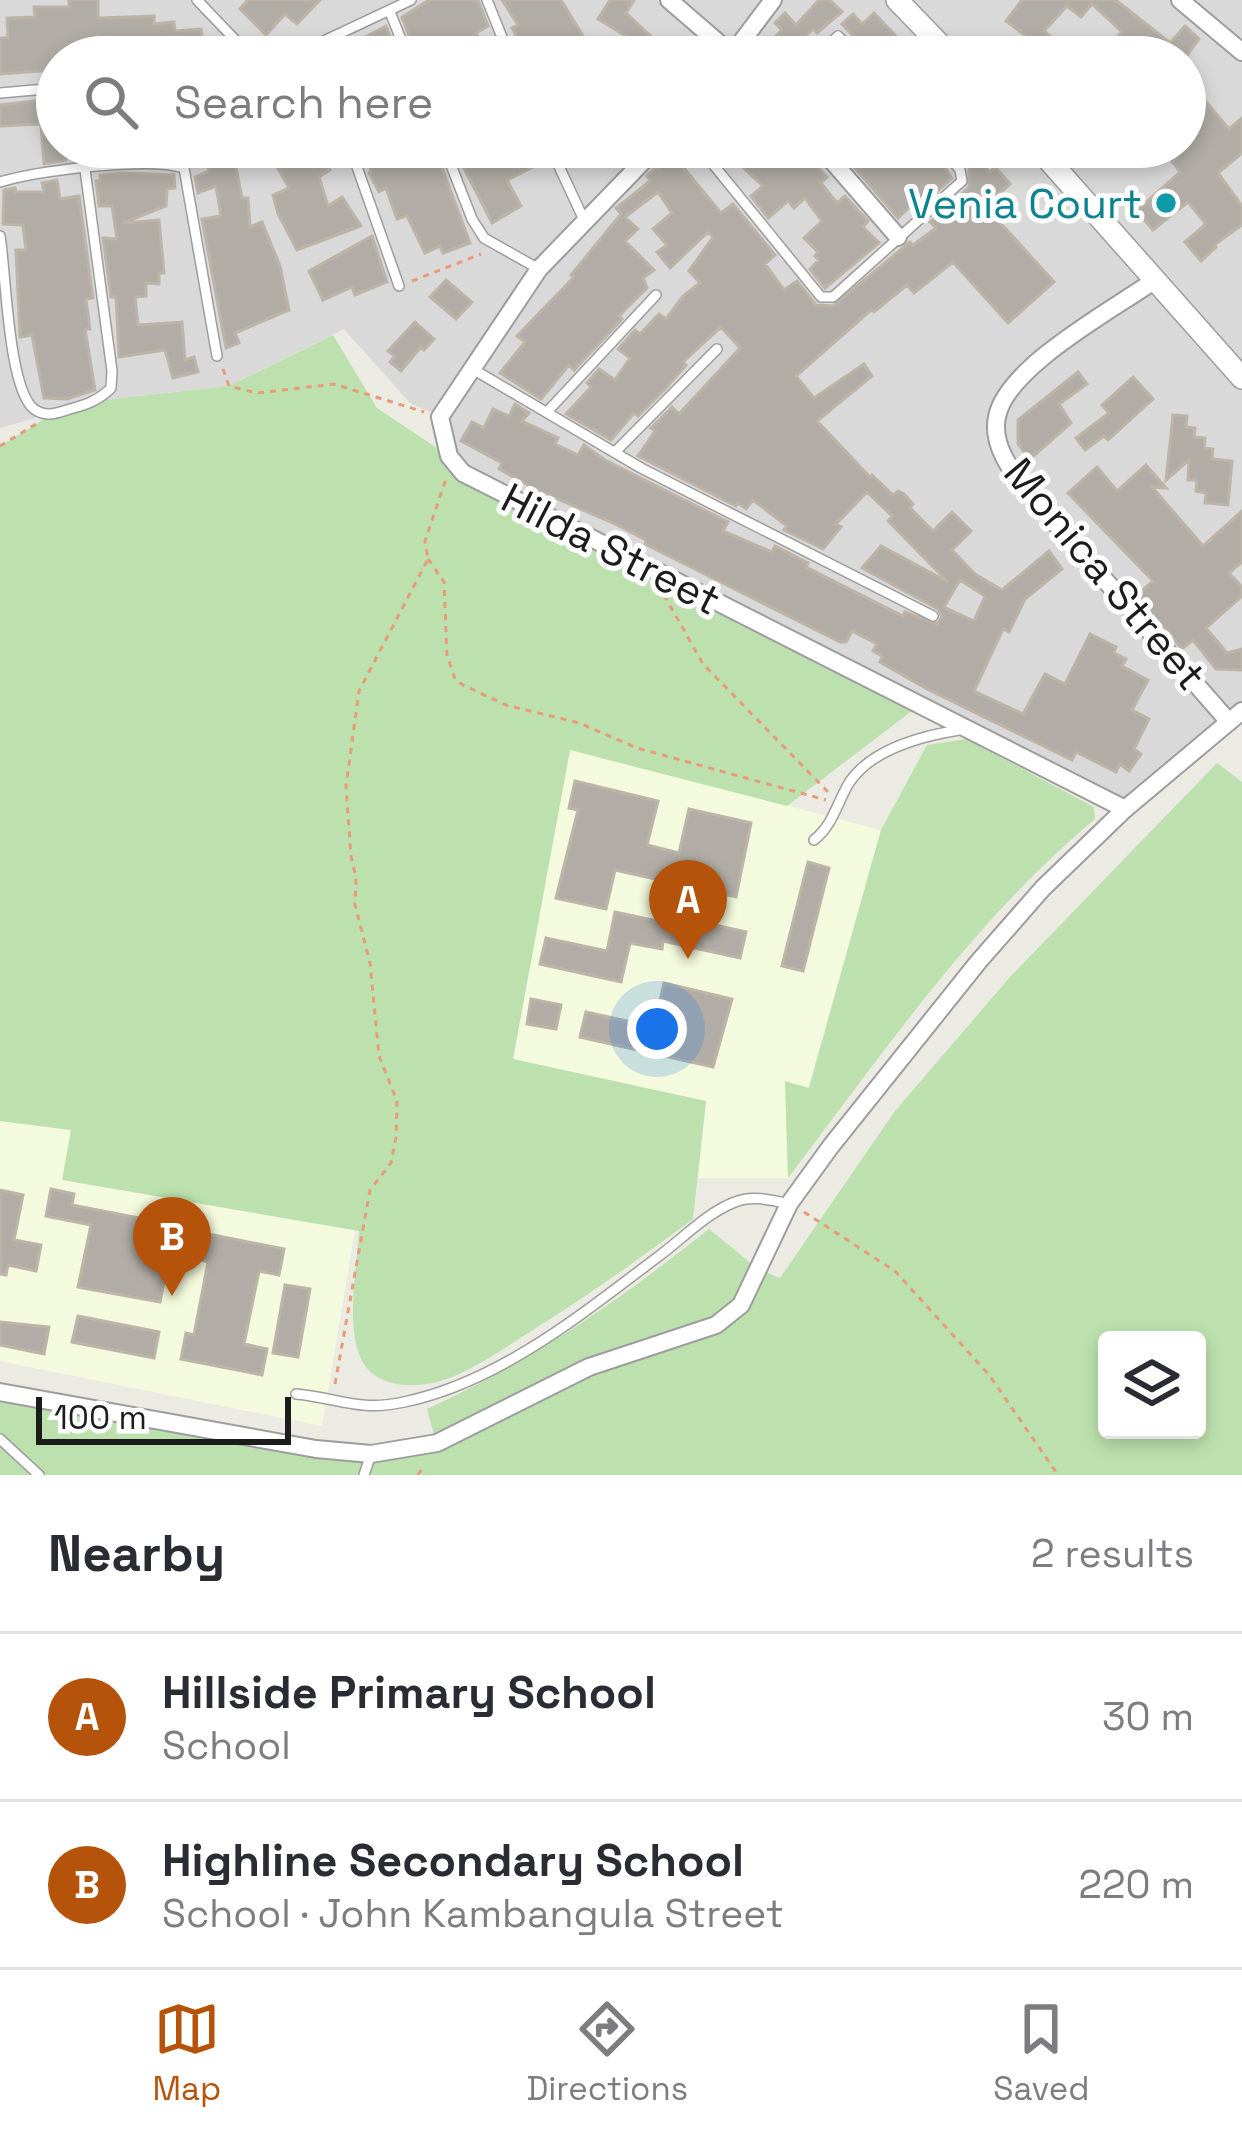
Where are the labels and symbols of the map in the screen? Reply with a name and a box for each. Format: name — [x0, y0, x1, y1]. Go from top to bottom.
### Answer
place label: Venia Court — [908, 177, 1142, 230]
marker: Venia Court — [1153, 190, 1179, 216]
street label: Monica Street — [993, 447, 1217, 701]
street label: Hilda Street — [493, 471, 729, 627]
pin: A — [649, 860, 727, 959]
your location — [627, 999, 687, 1059]
pin: B — [133, 1197, 211, 1296]
scale bar — [36, 1391, 291, 1444]

